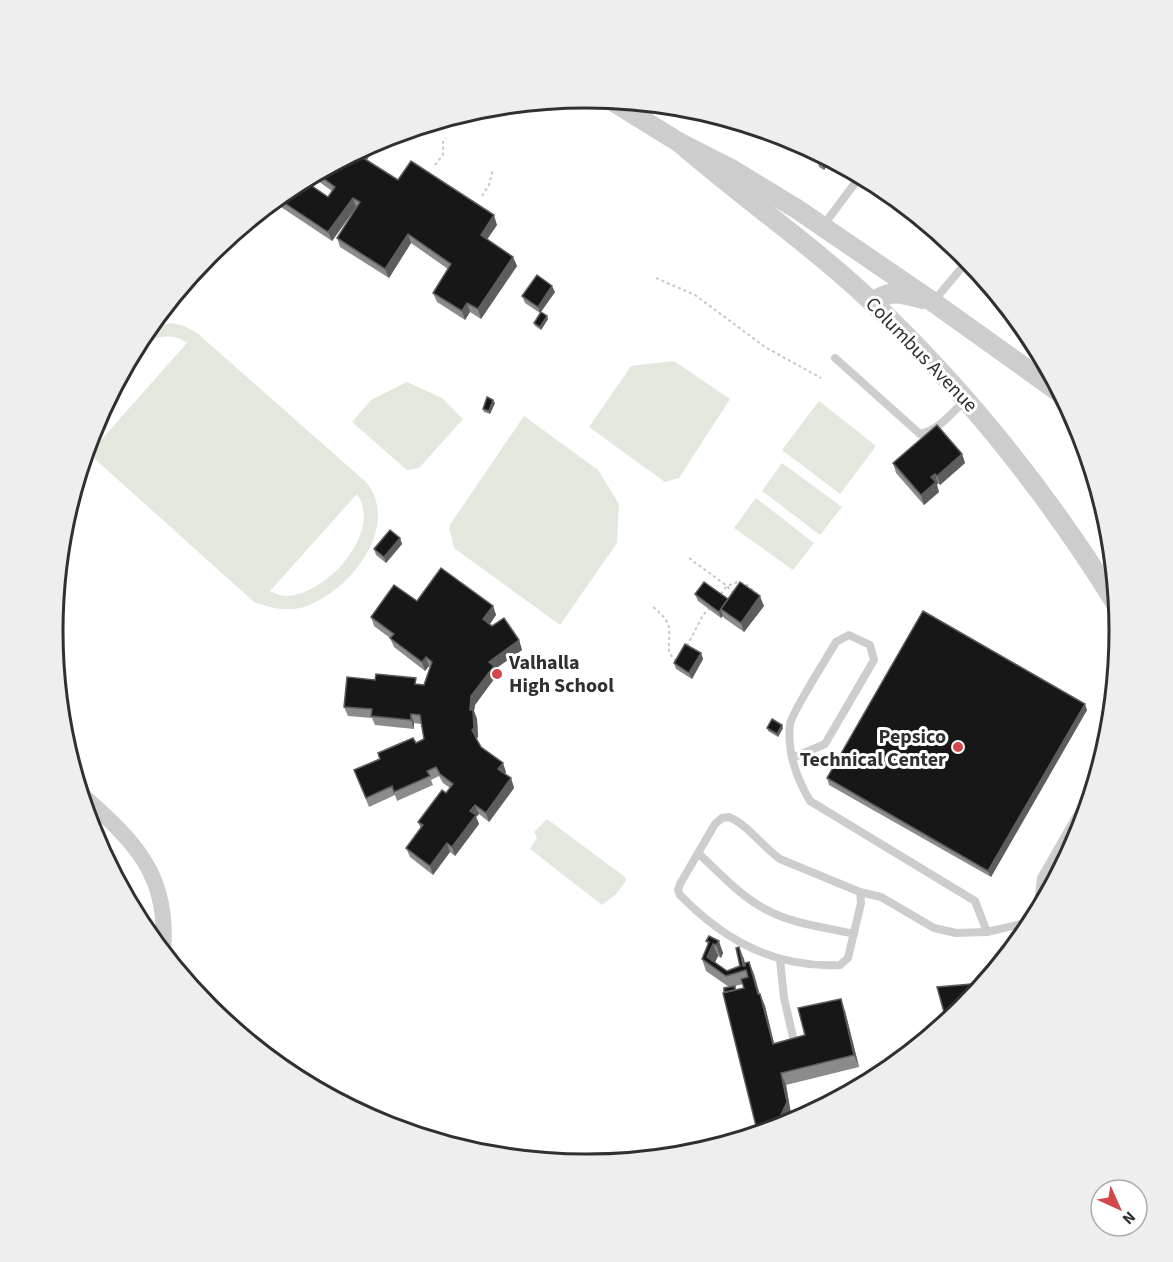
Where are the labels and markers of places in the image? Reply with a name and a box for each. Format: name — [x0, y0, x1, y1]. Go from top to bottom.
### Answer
place label: Valhalla High School — [508, 649, 614, 700]
marker: Valhalla High School — [490, 667, 504, 681]
place label: Pepsico Technical Center — [800, 723, 946, 774]
marker: Pepsico Technical Center — [951, 740, 965, 754]

